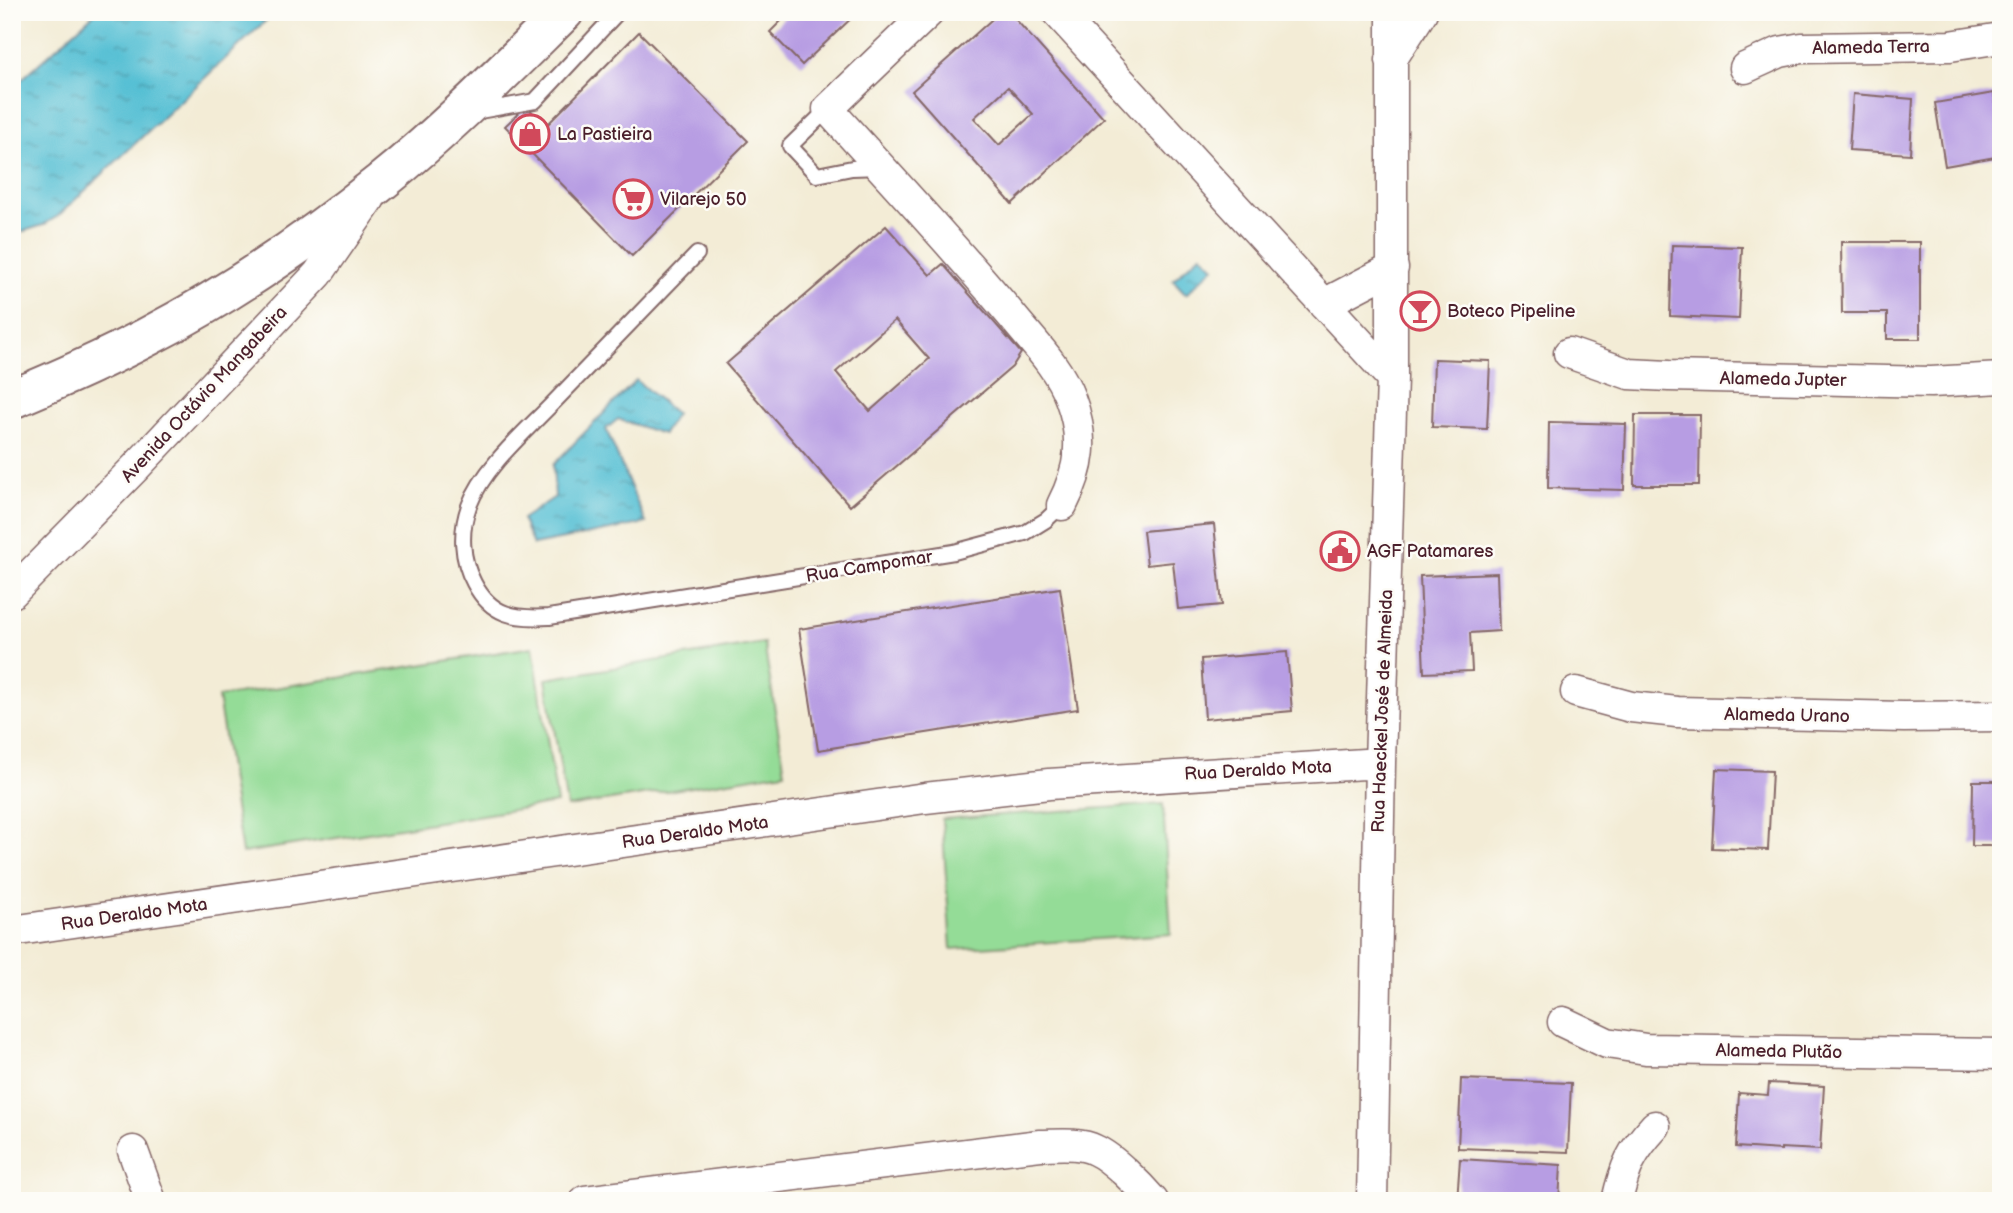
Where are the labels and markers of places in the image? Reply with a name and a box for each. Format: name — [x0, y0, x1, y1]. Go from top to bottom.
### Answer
shop icon: La Pastieira — [509, 113, 551, 155]
place label: La Pastieira — [557, 124, 653, 145]
supermarket icon: Vilarejo 50 — [612, 178, 654, 220]
place label: Vilarejo 50 — [660, 189, 747, 210]
bar icon: Boteco Pipeline — [1399, 290, 1441, 332]
place label: Boteco Pipeline — [1447, 301, 1576, 322]
public building icon: AGF Patamares — [1319, 530, 1361, 572]
place label: AGF Patamares — [1367, 541, 1493, 562]

